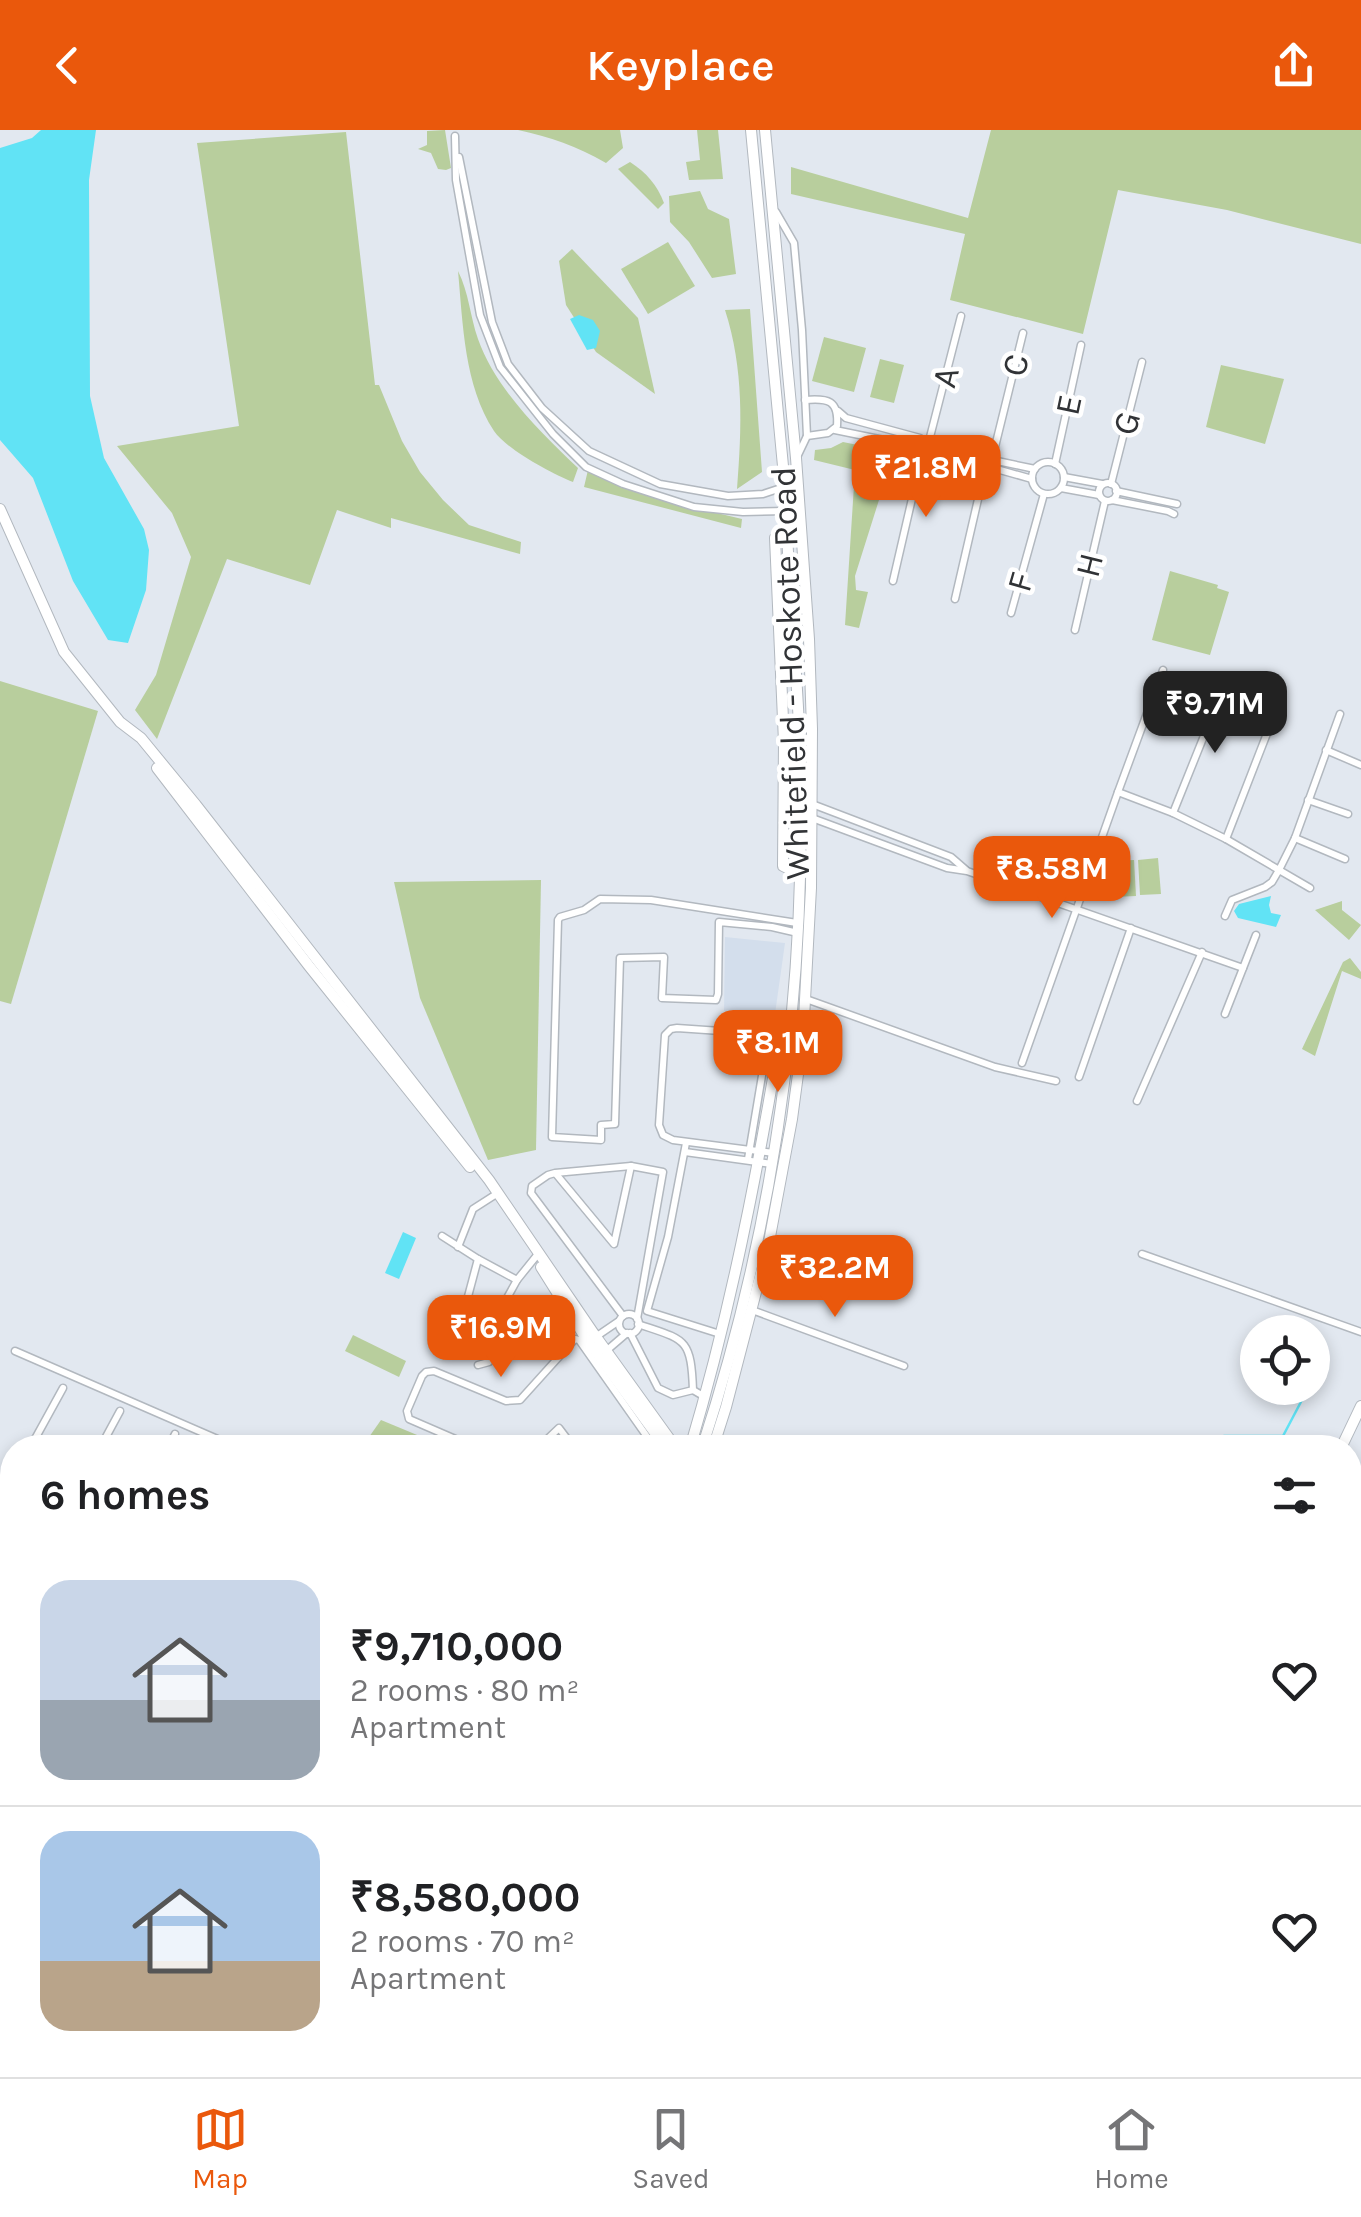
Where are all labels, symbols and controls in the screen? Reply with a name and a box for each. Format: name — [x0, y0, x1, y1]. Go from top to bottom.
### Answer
icon: back — [40, 38, 95, 93]
icon: share — [1266, 38, 1321, 93]
text: Keyplace — [586, 39, 775, 91]
street label: C — [993, 350, 1038, 380]
street label: A — [923, 362, 968, 392]
street label: E — [1046, 391, 1091, 419]
street label: G — [1104, 407, 1149, 439]
pin: ₹21.8M — [845, 435, 1007, 520]
text: ₹21.8M — [874, 449, 978, 486]
street label: Whitefield - Hoskote Road — [763, 466, 818, 880]
street label: H — [1067, 549, 1112, 581]
street label: F — [998, 568, 1043, 597]
pin: ₹9.71M — [1134, 671, 1296, 756]
text: ₹9.71M — [1165, 685, 1265, 722]
pin: ₹8.58M — [971, 836, 1133, 921]
text: ₹8.58M — [995, 850, 1109, 887]
pin: ₹8.1M — [708, 1010, 848, 1095]
text: ₹8.1M — [735, 1024, 821, 1061]
pin: ₹32.2M — [754, 1235, 916, 1320]
text: ₹32.2M — [779, 1249, 891, 1286]
pin: ₹16.9M — [420, 1295, 582, 1380]
text: ₹16.9M — [449, 1309, 553, 1346]
map controls — [1240, 1315, 1330, 1405]
button: locate — [1240, 1315, 1330, 1405]
icon: filters — [1267, 1468, 1322, 1523]
text: 6 homes — [40, 1470, 210, 1520]
icon: home — [120, 1620, 240, 1740]
text: ₹9,710,000 — [350, 1621, 563, 1671]
icon: heart — [1267, 1653, 1322, 1708]
text: 2 rooms · 80 m² — [350, 1672, 579, 1709]
text: Apartment — [350, 1709, 506, 1746]
icon: home — [120, 1871, 240, 1991]
text: ₹8,580,000 — [350, 1872, 580, 1922]
icon: heart — [1267, 1904, 1322, 1959]
text: 2 rooms · 70 m² — [350, 1923, 575, 1960]
text: Apartment — [350, 1960, 506, 1997]
tab: Map — [192, 2102, 248, 2195]
tab: Saved — [632, 2102, 710, 2195]
tab: Home — [1094, 2102, 1169, 2195]

